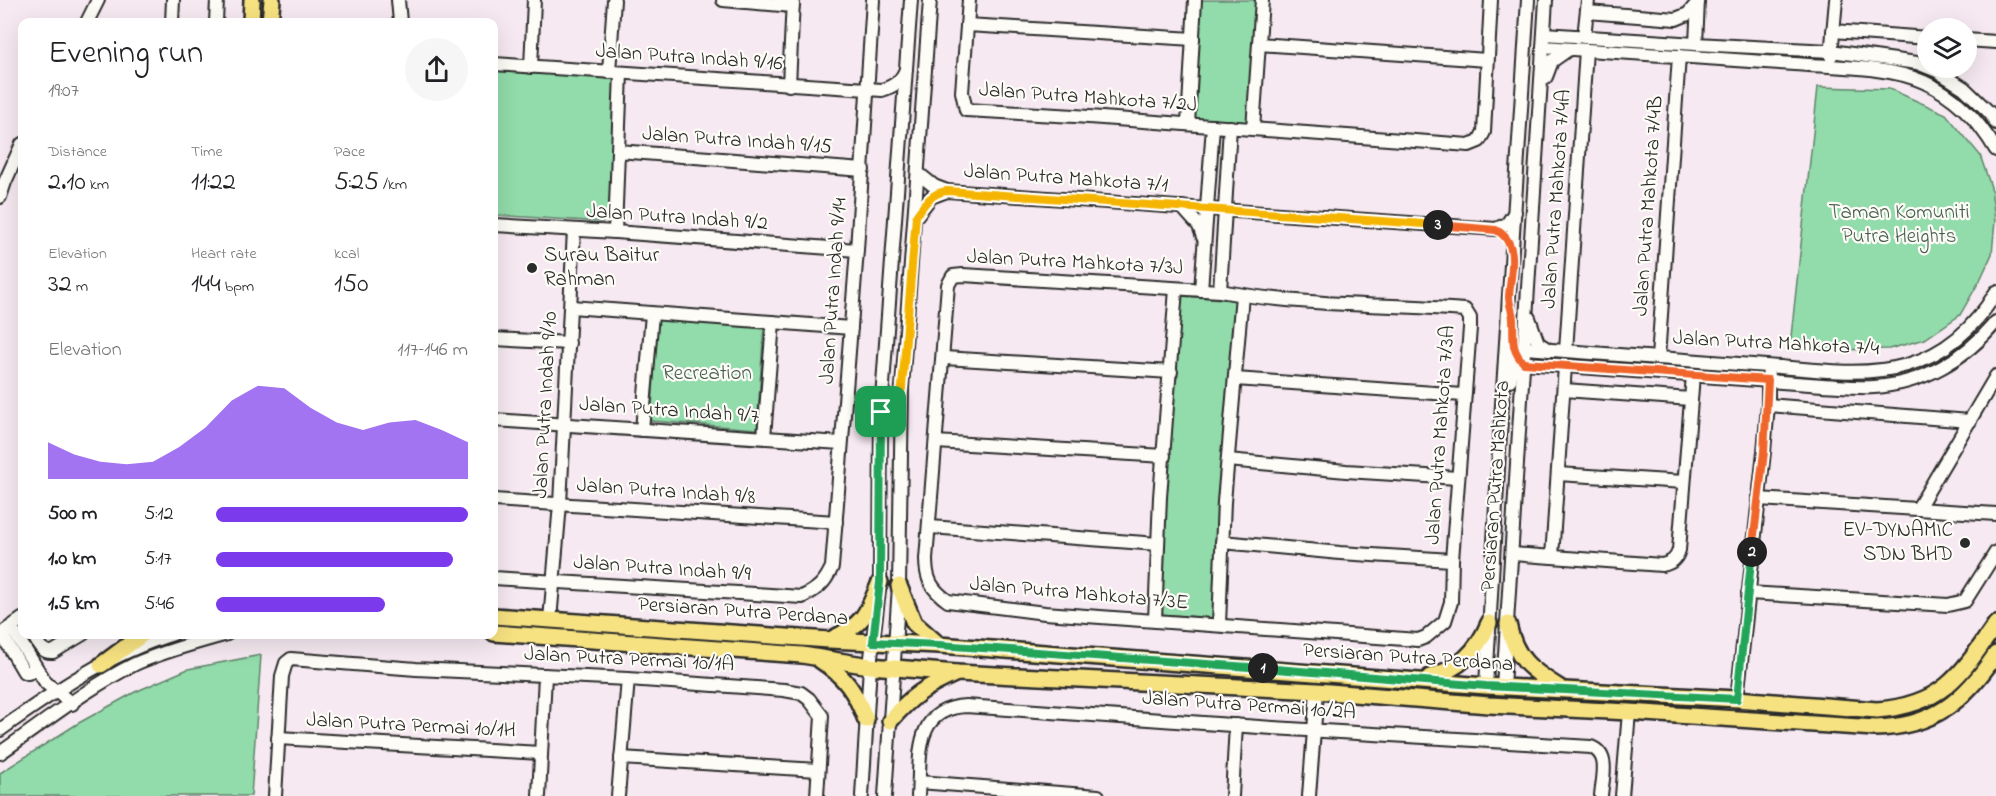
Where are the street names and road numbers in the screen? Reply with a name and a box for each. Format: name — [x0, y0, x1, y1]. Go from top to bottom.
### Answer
street label: Jalan Putra Indah 9/16 — [594, 36, 784, 80]
street label: Jalan Putra Mahkota 7/2J — [978, 75, 1198, 121]
street label: Jalan Putra Mahkota 7/4A — [1534, 88, 1580, 310]
street label: Jalan Putra Mahkota 7/4B — [1626, 95, 1672, 317]
street label: Jalan Putra Indah 9/15 — [641, 119, 833, 163]
street label: Jalan Putra Mahkota 7/1 — [963, 157, 1169, 201]
street label: Jalan Putra Indah 9/14 — [813, 196, 856, 385]
street label: Jalan Putra Indah 9/2 — [585, 197, 769, 239]
street label: Jalan Putra Mahkota 7/3J — [966, 242, 1184, 284]
street label: Jalan Putra Indah 9/10 — [526, 311, 566, 499]
street label: Jalan Putra Mahkota 7/3A — [1418, 324, 1464, 546]
street label: Jalan Putra Mahkota 7/4 — [1672, 324, 1880, 364]
street label: Persiaran Putra Mahkota — [1474, 379, 1518, 593]
street label: Jalan Putra Indah 9/7 — [578, 390, 760, 432]
street label: Jalan Putra Indah 9/8 — [575, 471, 757, 513]
street label: Jalan Putra Indah 9/9 — [572, 548, 752, 590]
street label: Jalan Putra Mahkota 7/3E — [968, 569, 1190, 619]
street label: Persiaran Putra Perdana — [637, 590, 849, 634]
street label: Persiaran Putra Perdana — [1302, 636, 1514, 680]
street label: Jalan Putra Permai 10/1A — [523, 640, 735, 680]
street label: Jalan Putra Permai 10/2A — [1141, 684, 1357, 728]
street label: Jalan Putra Permai 10/1H — [306, 706, 516, 746]

